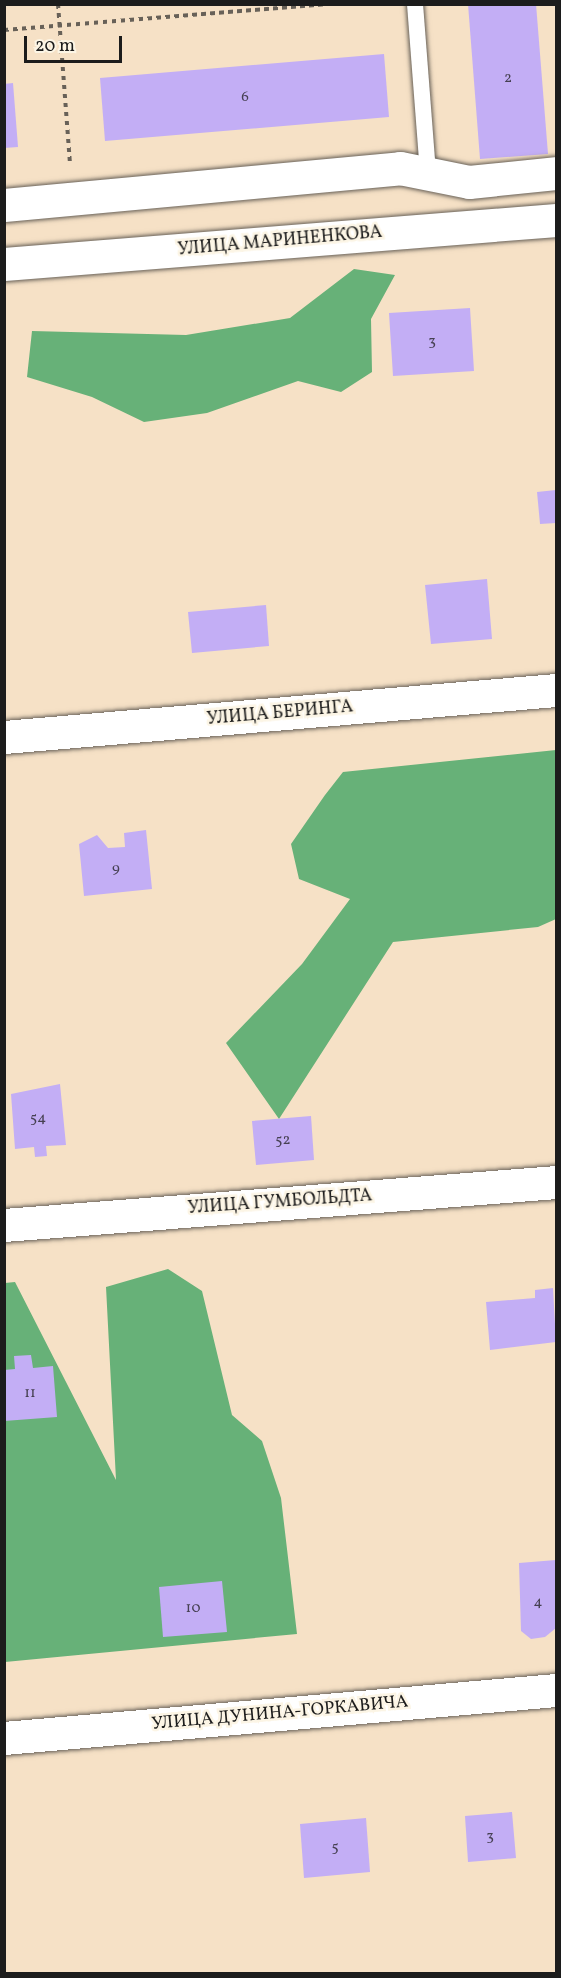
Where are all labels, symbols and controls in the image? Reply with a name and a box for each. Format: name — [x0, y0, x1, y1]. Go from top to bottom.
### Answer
scale bar — [27, 24, 124, 62]
text: 20 m — [35, 34, 75, 59]
house number: 2 — [504, 70, 512, 88]
house number: 6 — [241, 89, 249, 107]
street label: УЛИЦА МАРИНЕНКОВА — [177, 222, 383, 262]
house number: 3 — [428, 333, 436, 351]
street label: УЛИЦА БЕРИНГА — [206, 697, 354, 731]
house number: 9 — [112, 860, 120, 878]
house number: 54 — [30, 1110, 46, 1128]
house number: 52 — [275, 1132, 291, 1150]
street label: УЛИЦА ГУМБОЛЬДТА — [187, 1186, 373, 1220]
house number: 11 — [24, 1385, 36, 1403]
house number: 4 — [534, 1594, 542, 1612]
house number: 10 — [186, 1600, 200, 1618]
street label: УЛИЦА ДУНИНА-ГОРКАВИЧА — [151, 1692, 409, 1736]
house number: 3 — [486, 1828, 494, 1846]
house number: 5 — [331, 1839, 339, 1857]

